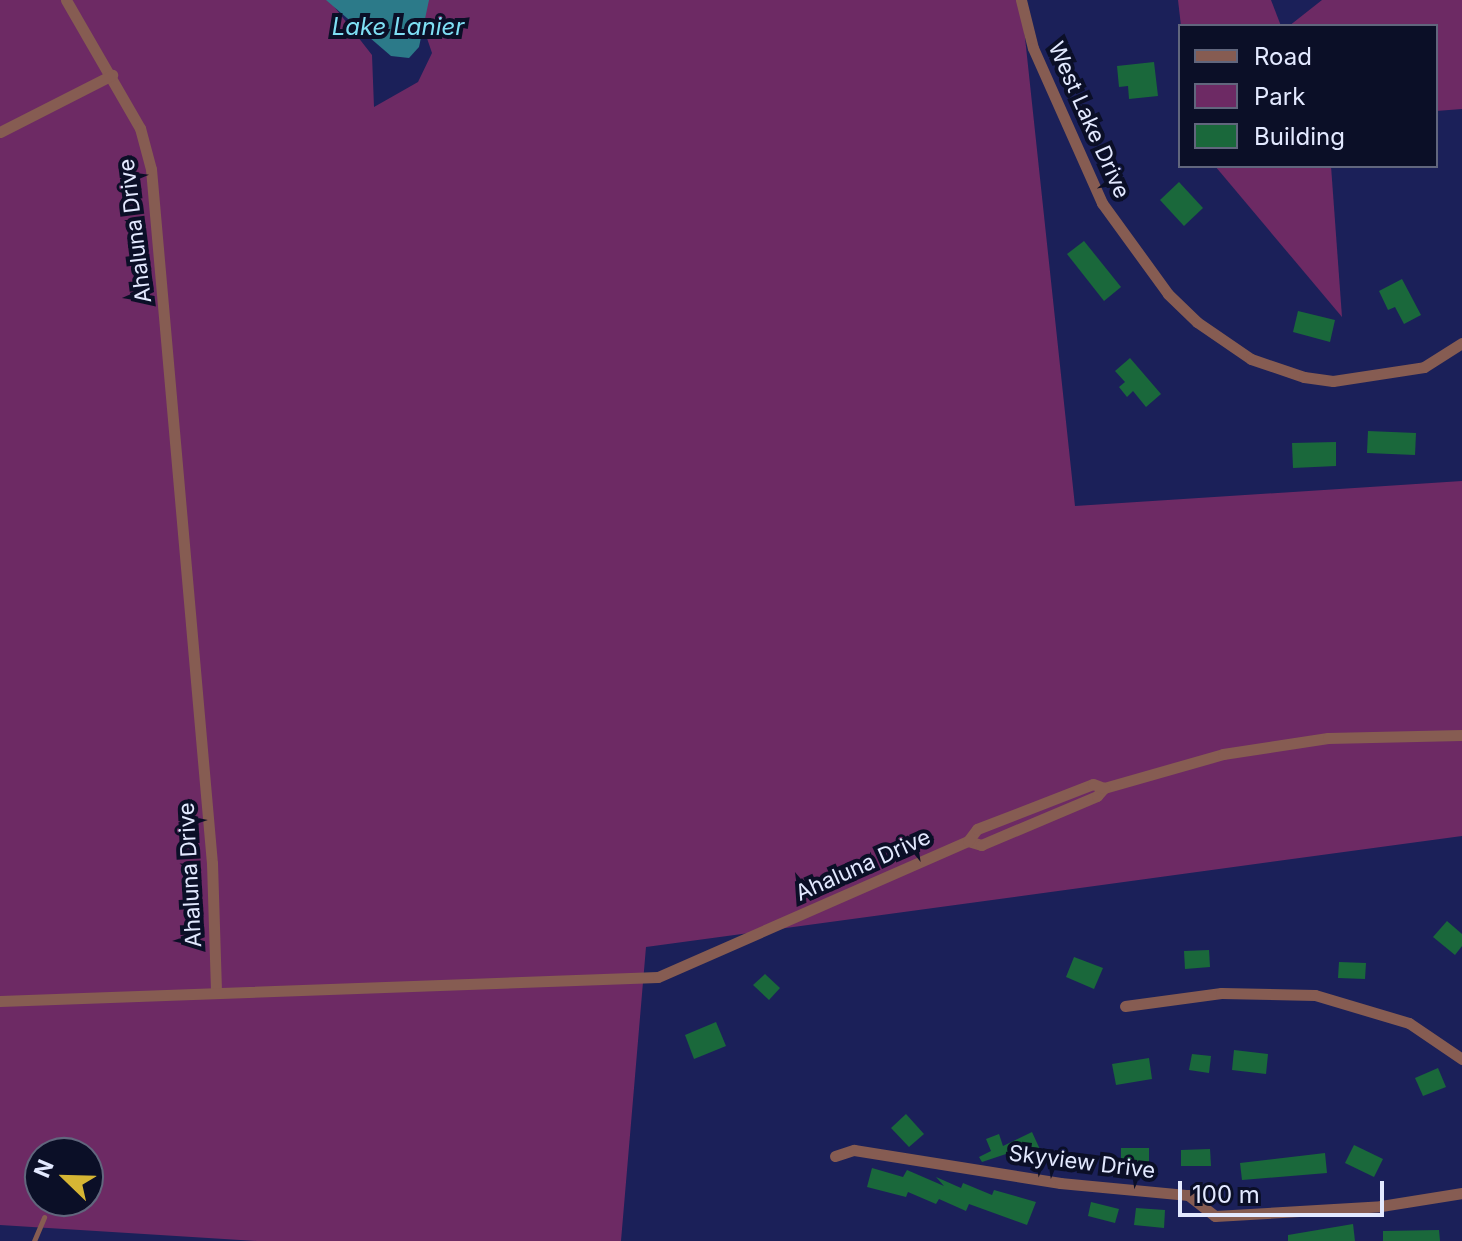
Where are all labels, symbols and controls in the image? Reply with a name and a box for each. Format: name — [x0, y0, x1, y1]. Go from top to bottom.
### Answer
water label: Lake Lanier — [332, 13, 464, 41]
legend — [1178, 24, 1438, 168]
street label: West Lake Drive — [1043, 38, 1135, 202]
text: Road — [1254, 42, 1312, 71]
text: Park — [1254, 82, 1305, 111]
text: Building — [1254, 122, 1345, 151]
street label: Ahaluna Drive — [113, 157, 157, 305]
street label: Ahaluna Drive — [173, 802, 207, 948]
street label: Ahaluna Drive — [791, 823, 935, 907]
north arrow — [24, 1137, 104, 1217]
street label: Skyview Drive — [1007, 1140, 1157, 1184]
text: N — [29, 1156, 59, 1181]
scale bar — [1182, 1165, 1388, 1215]
text: 100 m — [1192, 1180, 1260, 1209]

